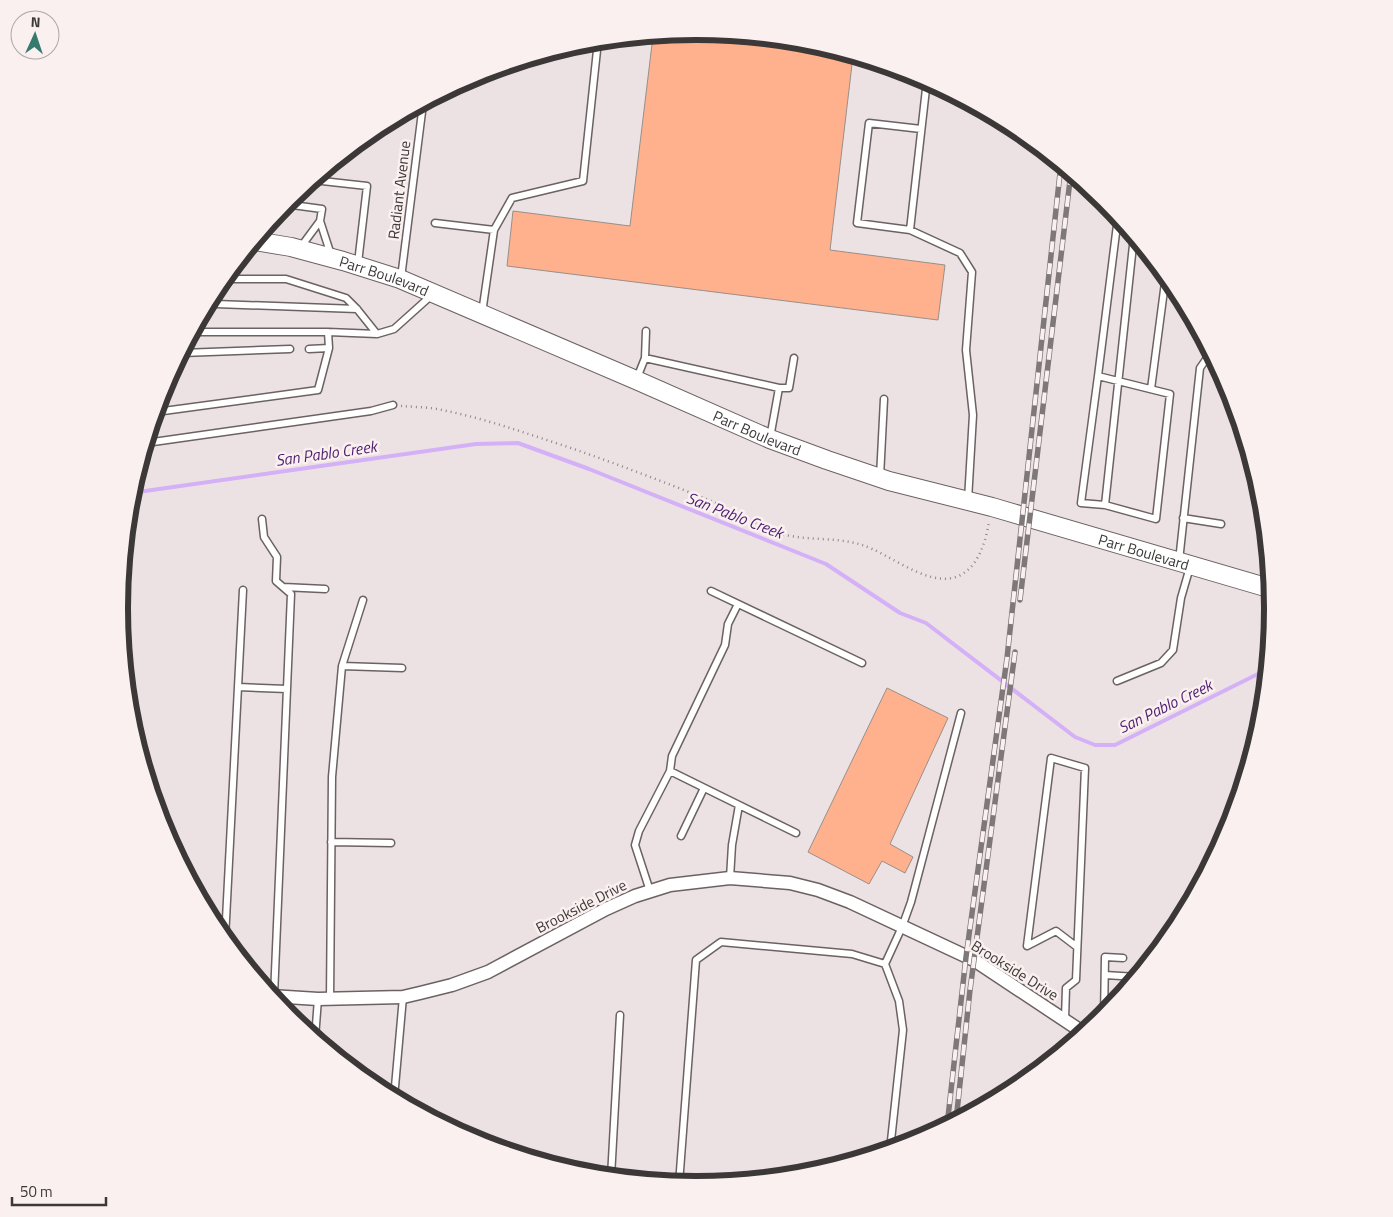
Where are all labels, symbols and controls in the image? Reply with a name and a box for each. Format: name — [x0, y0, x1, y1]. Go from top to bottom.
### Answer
north arrow — [10, 10, 60, 60]
text: N — [30, 11, 41, 32]
street label: Radiant Avenue — [382, 139, 416, 241]
street label: Parr Boulevard — [336, 249, 433, 302]
street label: Parr Boulevard — [709, 404, 805, 461]
water label: San Pablo Creek — [274, 434, 380, 472]
water label: San Pablo Creek — [683, 486, 789, 545]
street label: Parr Boulevard — [1096, 527, 1192, 576]
water label: San Pablo Creek — [1114, 672, 1218, 739]
street label: Brookside Drive — [532, 873, 630, 939]
street label: Brookside Drive — [967, 934, 1063, 1006]
scale bar — [12, 1174, 106, 1206]
text: 50 m — [20, 1180, 53, 1203]

